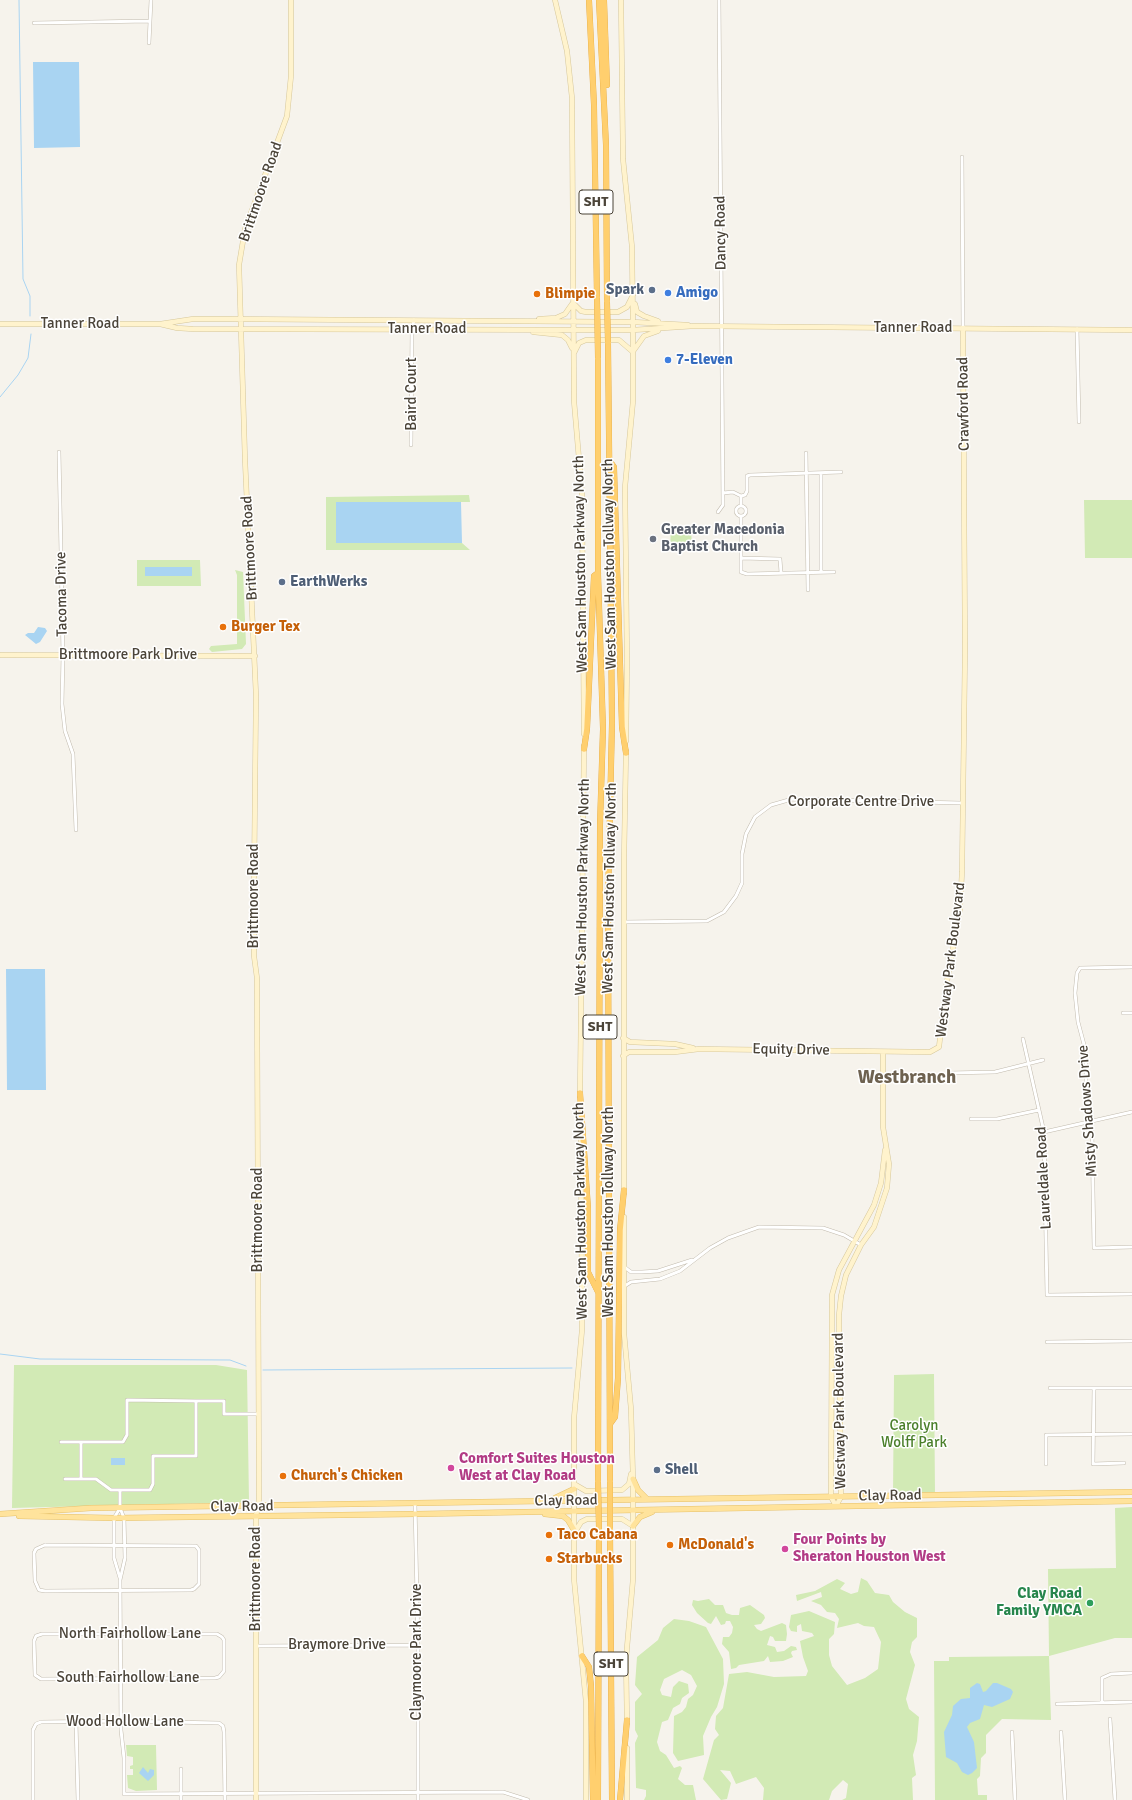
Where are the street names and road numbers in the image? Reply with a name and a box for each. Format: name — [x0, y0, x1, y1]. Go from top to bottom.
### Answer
street label: Brittmoore Road — [235, 140, 287, 244]
road number: SHT — [579, 190, 613, 214]
street label: Dancy Road — [711, 195, 731, 271]
street label: Tanner Road — [41, 315, 119, 333]
street label: Tanner Road — [874, 319, 952, 337]
street label: Tanner Road — [388, 320, 466, 338]
street label: Baird Court — [403, 357, 421, 431]
street label: Crawford Road — [954, 357, 974, 451]
street label: West Sam Houston Parkway North — [570, 455, 592, 673]
street label: West Sam Houston Tollway North — [599, 458, 621, 670]
street label: Brittmoore Road — [238, 495, 262, 601]
street label: Tacoma Drive — [52, 551, 72, 637]
street label: Brittmoore Park Drive — [59, 646, 197, 664]
street label: West Sam Houston Parkway North — [572, 778, 594, 996]
street label: West Sam Houston Tollway North — [599, 782, 621, 994]
street label: Corporate Centre Drive — [788, 793, 934, 811]
street label: Brittmoore Road — [245, 844, 263, 948]
street label: Westway Park Boulevard — [933, 881, 969, 1039]
road number: SHT — [583, 1015, 617, 1039]
street label: Equity Drive — [752, 1040, 830, 1060]
street label: Misty Shadows Drive — [1074, 1044, 1102, 1178]
street label: West Sam Houston Parkway North — [570, 1102, 592, 1320]
street label: West Sam Houston Tollway North — [600, 1106, 618, 1318]
street label: Laureldale Road — [1032, 1126, 1056, 1230]
street label: Brittmoore Road — [249, 1168, 267, 1272]
street label: Westway Park Boulevard — [830, 1333, 850, 1489]
street label: Clay Road — [858, 1486, 922, 1506]
street label: Clay Road — [534, 1491, 598, 1511]
street label: Clay Road — [210, 1497, 274, 1517]
street label: Brittmoore Road — [247, 1527, 265, 1631]
street label: Claymoore Park Drive — [408, 1583, 426, 1721]
street label: North Fairhollow Lane — [59, 1625, 201, 1643]
street label: Braymore Drive — [288, 1636, 386, 1654]
road number: SHT — [594, 1652, 628, 1676]
street label: South Fairhollow Lane — [57, 1669, 199, 1687]
street label: Wood Hollow Lane — [66, 1713, 184, 1731]

